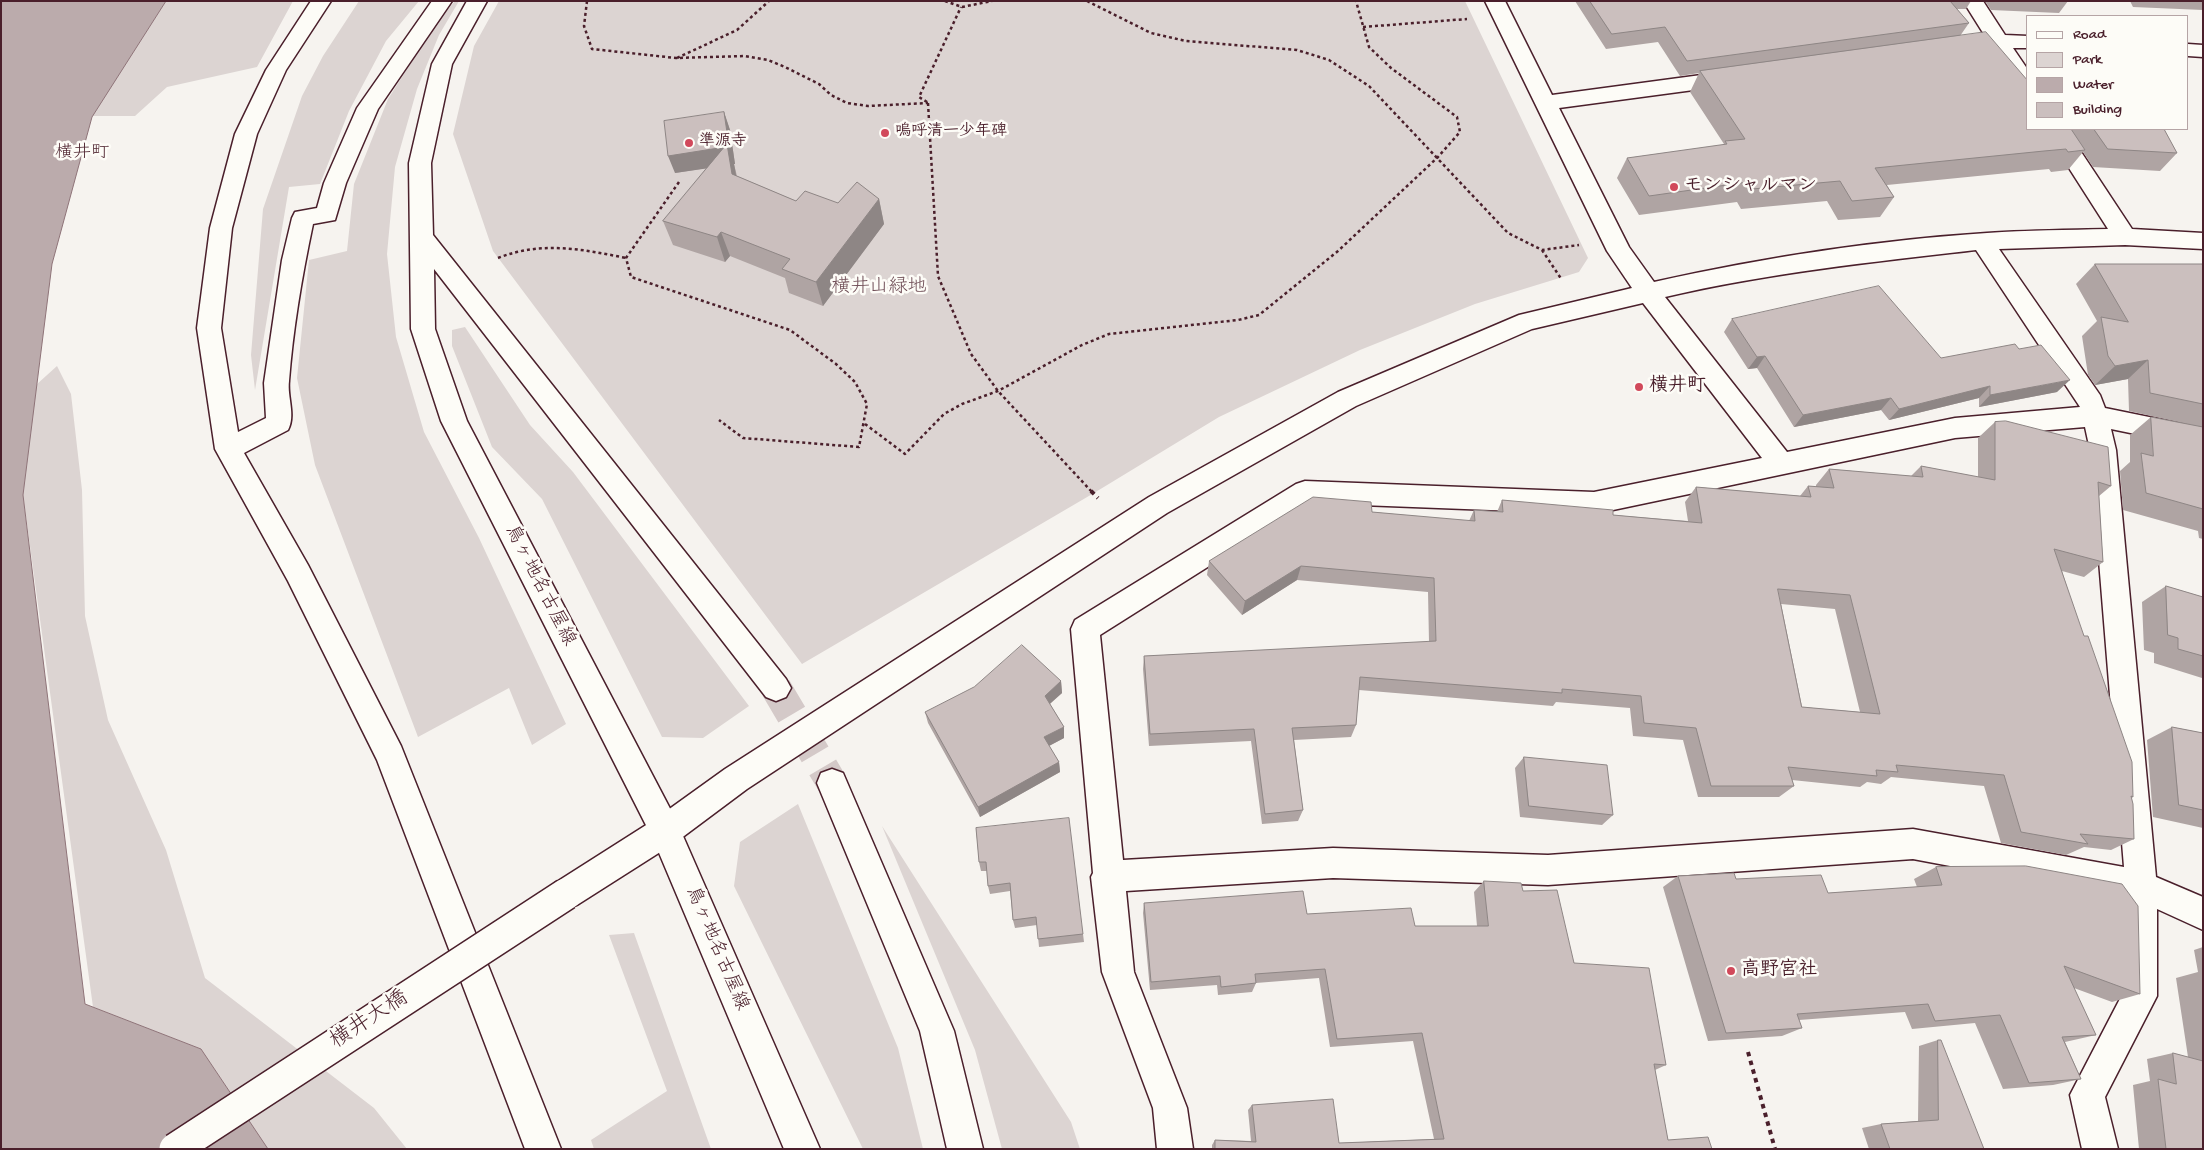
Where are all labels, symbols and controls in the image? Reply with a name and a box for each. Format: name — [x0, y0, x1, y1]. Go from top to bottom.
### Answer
legend — [2026, 15, 2189, 130]
text: Road — [2073, 26, 2106, 44]
text: Park — [2073, 51, 2102, 69]
text: Water — [2073, 76, 2113, 94]
text: Building — [2073, 101, 2122, 119]
place label: 嗚呼清一少年碑 — [895, 123, 1007, 143]
marker: 嗚呼清一少年碑 — [879, 127, 891, 139]
place label: 準源寺 — [699, 133, 747, 153]
marker: 準源寺 — [683, 137, 695, 149]
district label: 横井町 — [55, 143, 109, 165]
place label: モンシャルマン — [1684, 176, 1817, 198]
marker: モンシャルマン — [1668, 181, 1680, 193]
park label: 横井山緑地 — [832, 277, 926, 299]
place label: 横井町 — [1649, 376, 1706, 398]
marker: 横井町 — [1633, 381, 1645, 393]
street label: 鳥ヶ地名古屋線 — [499, 522, 579, 650]
street label: 鳥ヶ地名古屋線 — [680, 883, 752, 1015]
place label: 高野宮社 — [1741, 960, 1817, 982]
marker: 高野宮社 — [1725, 965, 1737, 977]
street label: 横井大橋 — [326, 986, 414, 1056]

